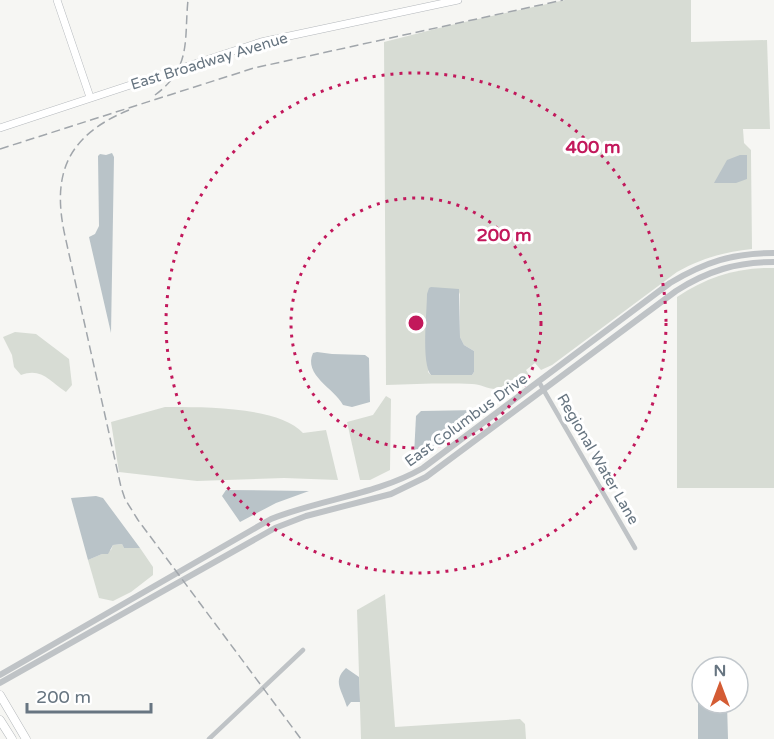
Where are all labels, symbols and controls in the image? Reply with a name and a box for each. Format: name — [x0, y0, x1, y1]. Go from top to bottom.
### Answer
street label: East Broadway Avenue — [128, 29, 290, 93]
text: 400 m — [565, 136, 621, 158]
text: 200 m — [476, 224, 532, 246]
centre of rings — [406, 313, 426, 333]
street label: East Columbus Drive — [401, 369, 531, 471]
street label: Regional Water Lane — [553, 390, 643, 528]
north arrow — [690, 655, 750, 715]
text: N — [714, 661, 726, 681]
scale bar — [27, 676, 152, 714]
text: 200 m — [36, 686, 91, 708]

